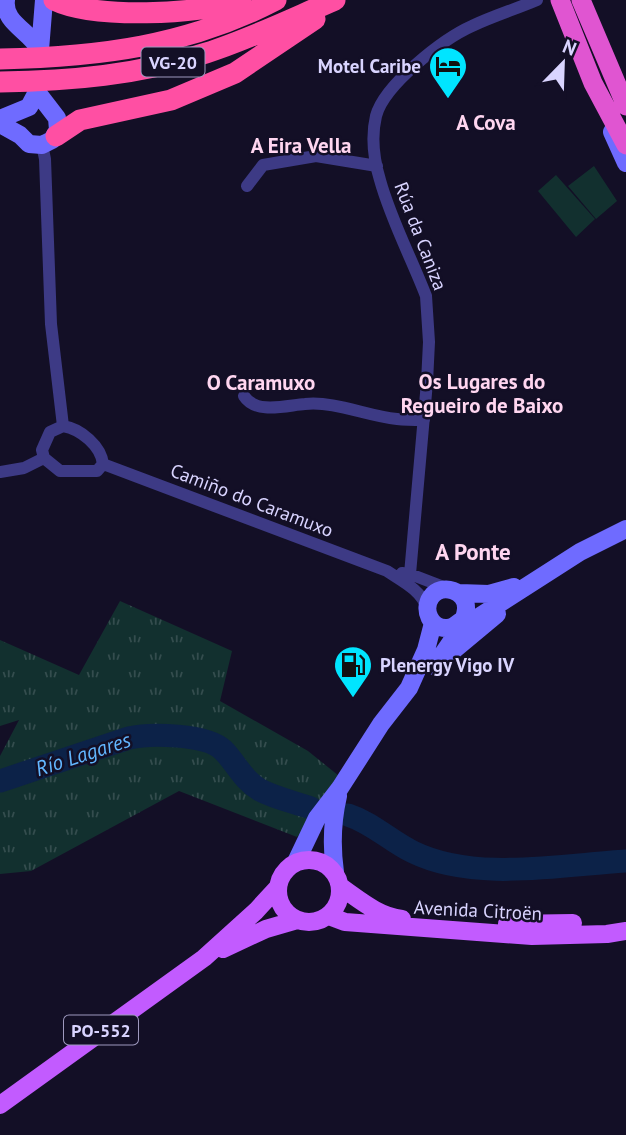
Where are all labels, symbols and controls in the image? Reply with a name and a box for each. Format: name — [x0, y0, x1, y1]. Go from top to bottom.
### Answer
north arrow — [528, 28, 598, 98]
text: N — [559, 34, 580, 61]
hotel icon: Motel Caribe — [427, 45, 469, 100]
road number: VG-20 — [142, 48, 204, 76]
place label: Motel Caribe — [318, 54, 421, 78]
district label: A Cova — [456, 109, 516, 136]
district label: A Eira Vella — [251, 132, 351, 159]
street label: Rúa da Caniza — [389, 179, 453, 293]
district label: Os Lugares do Regueiro de Baixo — [401, 368, 563, 419]
district label: O Caramuxo — [207, 369, 315, 396]
street label: Camiño do Caramuxo — [167, 458, 337, 542]
district label: A Ponte — [435, 537, 511, 566]
fuel station icon: Plenergy Vigo IV — [332, 644, 374, 699]
place label: Plenergy Vigo IV — [380, 653, 515, 677]
water label: Río Lagares — [32, 726, 135, 782]
street label: Avenida Citroën — [413, 895, 543, 925]
road number: PO-552 — [64, 1015, 138, 1044]

